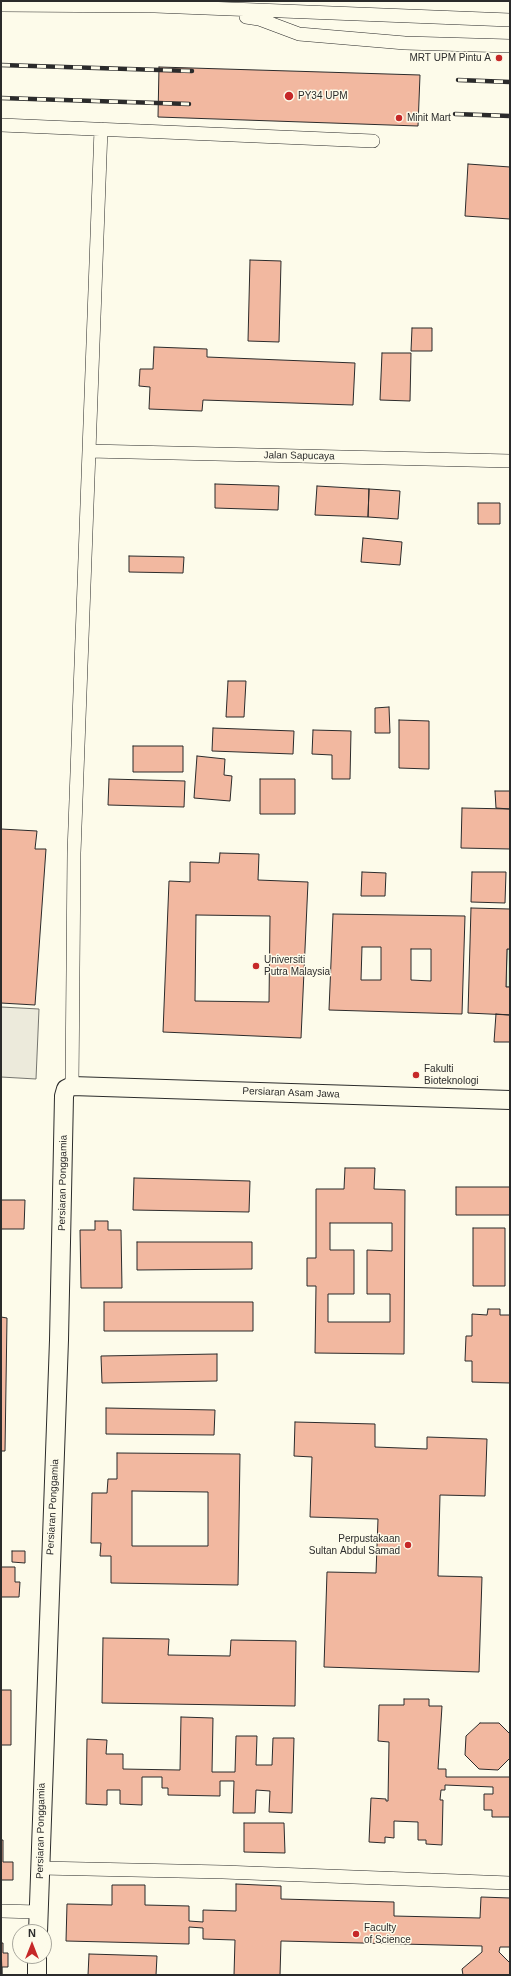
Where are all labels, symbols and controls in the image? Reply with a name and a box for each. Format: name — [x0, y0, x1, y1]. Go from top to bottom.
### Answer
place label: MRT UPM Pintu A — [410, 52, 491, 64]
marker: MRT UPM Pintu A — [494, 53, 504, 63]
marker: PY34 UPM — [283, 90, 295, 102]
place label: PY34 UPM — [298, 90, 347, 102]
place label: Minit Mart — [407, 112, 451, 124]
marker: Minit Mart — [394, 113, 404, 123]
street label: Jalan Sapucaya — [263, 449, 335, 463]
place label: Universiti Putra Malaysia — [264, 954, 330, 978]
marker: Universiti Putra Malaysia — [251, 961, 261, 971]
place label: Fakulti Bioteknologi — [424, 1063, 478, 1086]
marker: Fakulti Bioteknologi — [411, 1070, 421, 1080]
street label: Persiaran Asam Jawa — [242, 1085, 340, 1101]
street label: Persiaran Ponggamia — [56, 1135, 70, 1231]
street label: Persiaran Ponggamia — [44, 1459, 62, 1555]
place label: Perpustakaan Sultan Abdul Samad — [309, 1533, 400, 1556]
marker: Perpustakaan Sultan Abdul Samad — [403, 1540, 413, 1550]
street label: Persiaran Ponggamia — [34, 1783, 48, 1879]
place label: Faculty of Science — [364, 1922, 411, 1946]
north arrow — [12, 1924, 52, 1964]
text: N — [28, 1927, 36, 1939]
marker: Faculty of Science — [351, 1929, 361, 1939]

